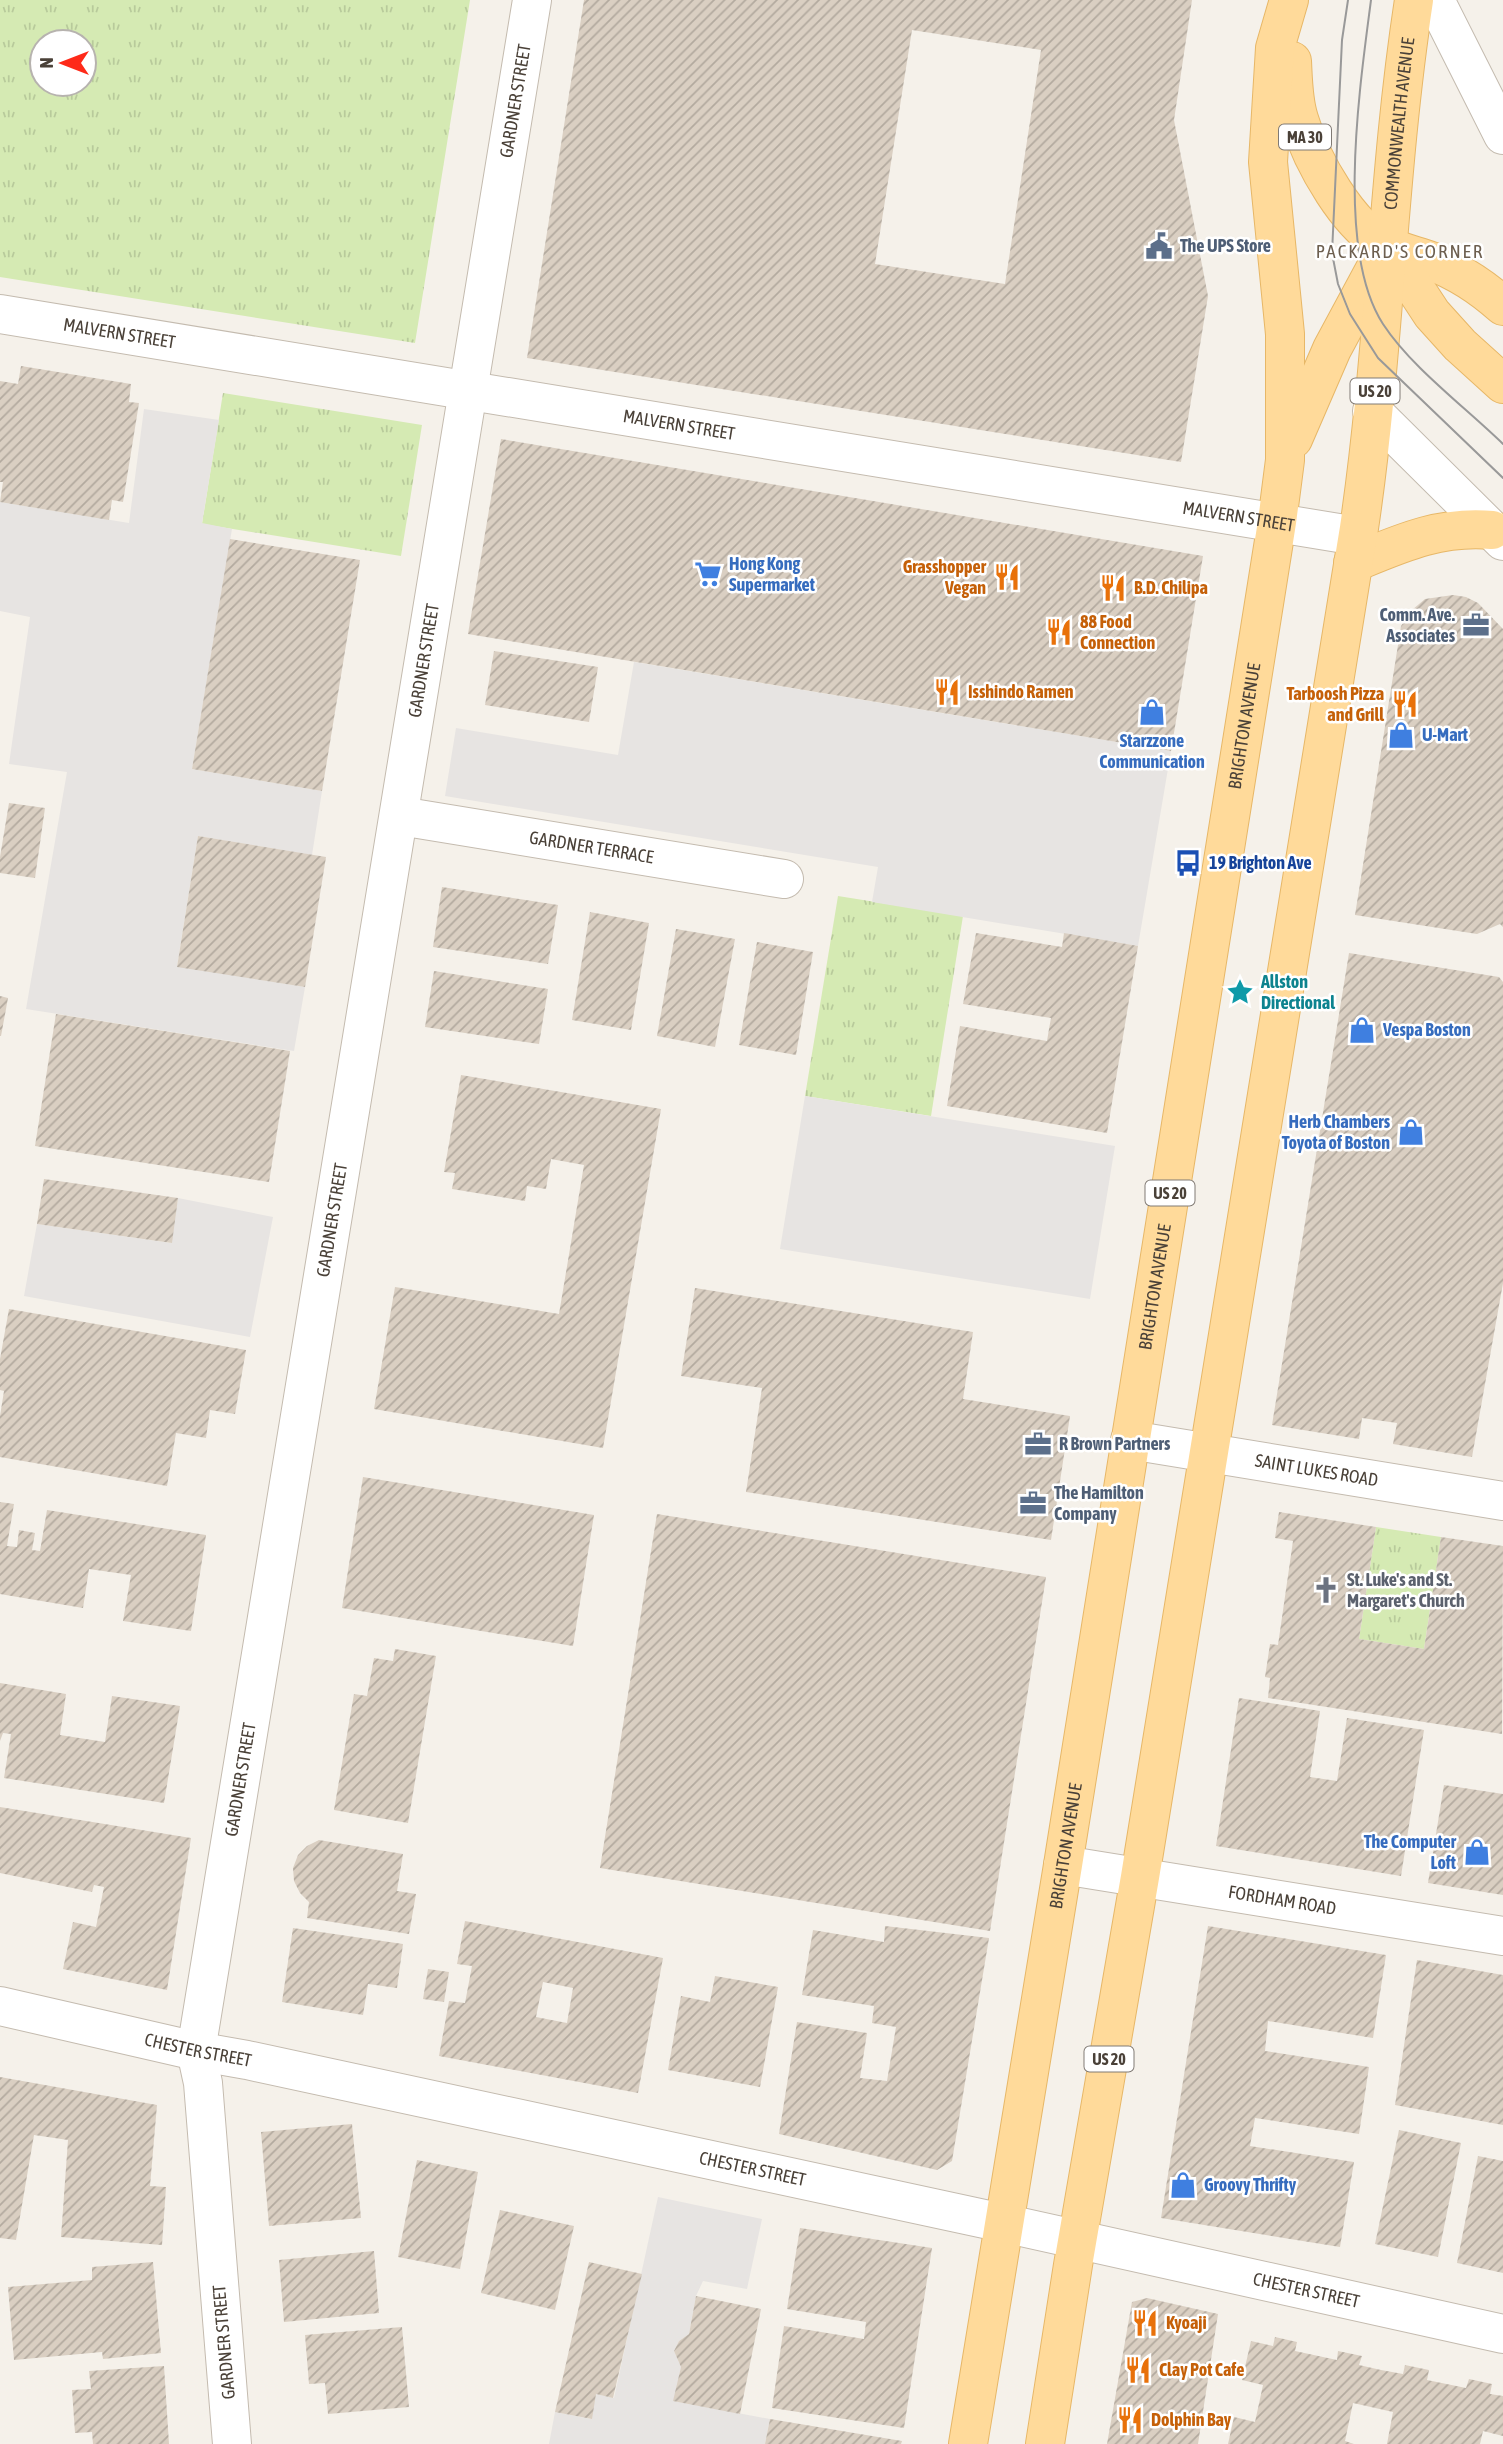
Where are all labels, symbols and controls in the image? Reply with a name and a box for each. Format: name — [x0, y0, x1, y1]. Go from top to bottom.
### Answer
north arrow — [28, 28, 98, 98]
street label: COMMONWEALTH AVENUE — [1380, 36, 1419, 211]
street label: GARDNER STREET — [495, 42, 535, 159]
text: N — [35, 57, 57, 69]
road number: MA 30 — [1279, 125, 1331, 150]
public building icon: The UPS Store — [1144, 231, 1174, 261]
place label: The UPS Store — [1180, 235, 1271, 256]
district label: PACKARD'S CORNER — [1316, 240, 1484, 262]
street label: MALVERN STREET — [62, 314, 177, 353]
road number: US 20 — [1350, 378, 1400, 404]
street label: MALVERN STREET — [622, 405, 737, 444]
street label: MALVERN STREET — [1181, 497, 1296, 536]
place label: Hong Kong Supermarket — [729, 553, 816, 595]
place label: Grasshopper Vegan — [903, 556, 987, 598]
supermarket icon: Hong Kong Supermarket — [693, 559, 723, 589]
restaurant icon: Grasshopper Vegan — [992, 562, 1022, 592]
restaurant icon: B.D. Chilipa — [1098, 573, 1128, 603]
place label: B.D. Chilipa — [1134, 577, 1208, 598]
street label: GARDNER STREET — [404, 602, 443, 719]
place label: Comm. Ave. Associates — [1379, 604, 1456, 646]
office icon: Comm. Ave. Associates — [1461, 610, 1491, 640]
place label: 88 Food Connection — [1080, 611, 1156, 653]
restaurant icon: 88 Food Connection — [1044, 617, 1074, 647]
street label: BRIGHTON AVENUE — [1224, 661, 1264, 790]
restaurant icon: Isshindo Ramen — [932, 677, 962, 707]
place label: Isshindo Ramen — [968, 681, 1074, 702]
place label: Tarboosh Pizza and Grill — [1287, 683, 1384, 725]
restaurant icon: Tarboosh Pizza and Grill — [1390, 689, 1420, 719]
shop icon: Starzzone Communication — [1137, 697, 1167, 727]
shop icon: U-Mart — [1386, 720, 1416, 750]
place label: U-Mart — [1422, 724, 1469, 745]
place label: Starzzone Communication — [1099, 730, 1205, 772]
street label: GARDNER TERRACE — [528, 826, 655, 867]
bus stop icon: 19 Brighton Ave — [1173, 848, 1203, 878]
place label: 19 Brighton Ave — [1209, 852, 1312, 873]
place label: Allston Directional — [1260, 971, 1335, 1013]
place icon: Allston Directional — [1225, 977, 1255, 1007]
shop icon: Vespa Boston — [1347, 1015, 1377, 1045]
place label: Vespa Boston — [1382, 1019, 1471, 1040]
place label: Herb Chambers Toyota of Boston — [1282, 1111, 1391, 1153]
shop icon: Herb Chambers Toyota of Boston — [1396, 1117, 1426, 1147]
street label: GARDNER STREET — [312, 1161, 351, 1278]
road number: US 20 — [1146, 1180, 1194, 1205]
street label: BRIGHTON AVENUE — [1134, 1222, 1175, 1351]
office icon: R Brown Partners — [1023, 1429, 1053, 1459]
place label: R Brown Partners — [1059, 1433, 1171, 1454]
street label: SAINT LUKES ROAD — [1254, 1450, 1380, 1490]
place label: The Hamilton Company — [1054, 1482, 1144, 1524]
office icon: The Hamilton Company — [1018, 1488, 1048, 1518]
place label: St. Luke's and St. Margaret's Church — [1347, 1569, 1465, 1611]
church icon: St. Luke's and St. Margaret's Church — [1311, 1575, 1341, 1605]
street label: GARDNER STREET — [220, 1721, 260, 1838]
street label: BRIGHTON AVENUE — [1045, 1781, 1086, 1910]
place label: The Computer Loft — [1364, 1831, 1457, 1873]
shop icon: The Computer Loft — [1462, 1837, 1492, 1867]
street label: FORDHAM ROAD — [1227, 1881, 1338, 1919]
street label: CHESTER STREET — [143, 2029, 254, 2071]
road number: US 20 — [1084, 2047, 1134, 2072]
street label: CHESTER STREET — [697, 2147, 808, 2190]
shop icon: Groovy Thrifty — [1168, 2170, 1198, 2200]
place label: Groovy Thrifty — [1204, 2174, 1297, 2195]
street label: CHESTER STREET — [1251, 2268, 1362, 2312]
street label: GARDNER STREET — [208, 2284, 239, 2400]
restaurant icon: Kyoaji — [1130, 2308, 1160, 2338]
place label: Kyoaji — [1166, 2312, 1207, 2333]
restaurant icon: Clay Pot Cafe — [1123, 2355, 1153, 2385]
place label: Clay Pot Cafe — [1159, 2359, 1244, 2380]
restaurant icon: Dolphin Bay — [1115, 2405, 1145, 2435]
place label: Dolphin Bay — [1151, 2409, 1232, 2430]

